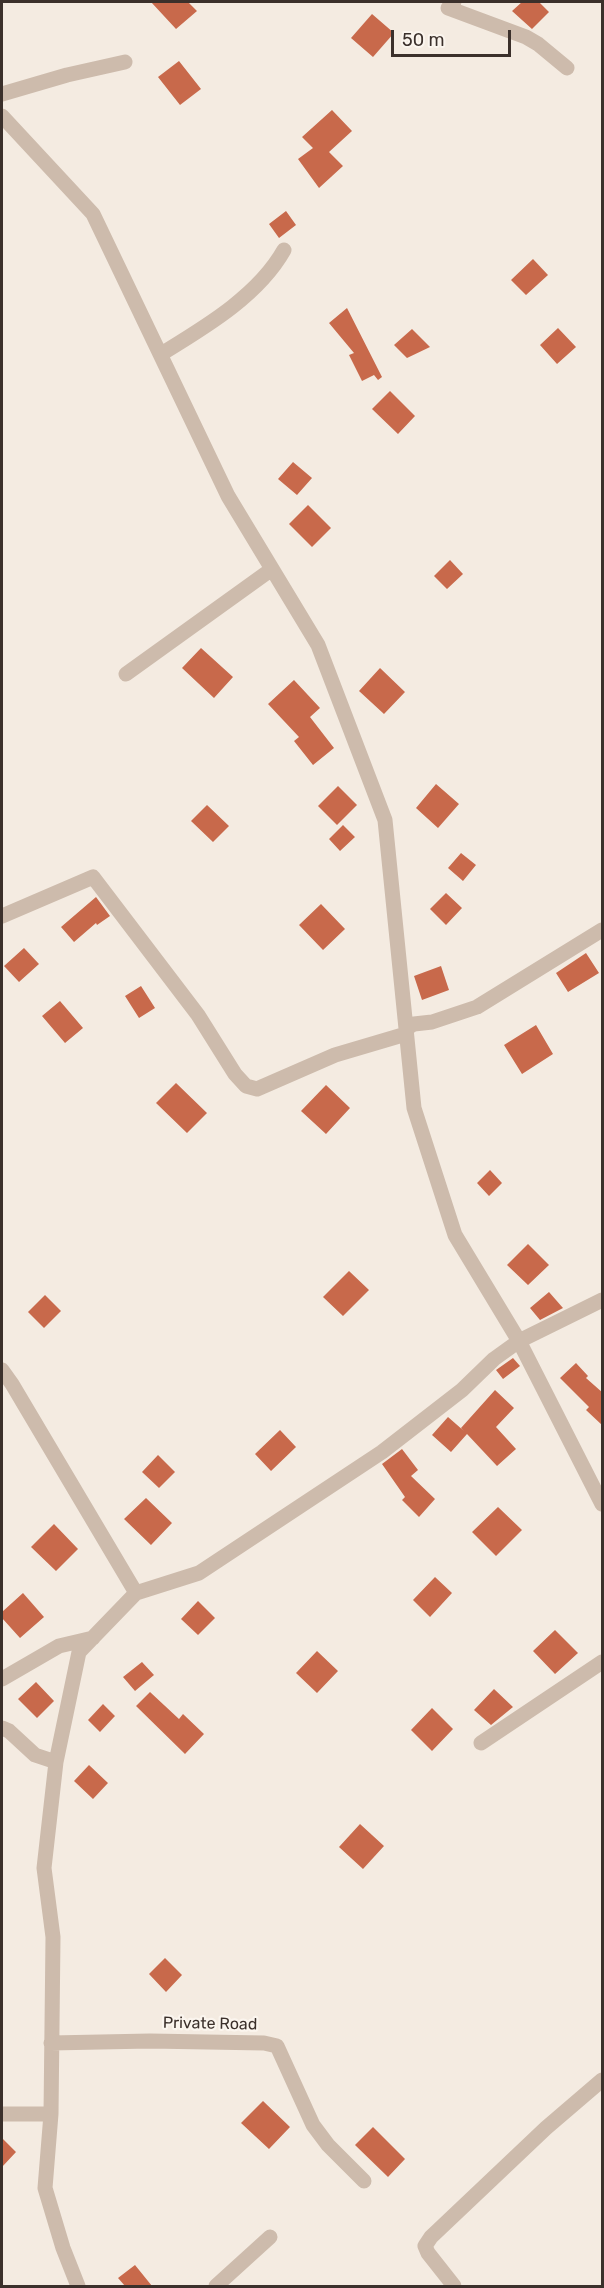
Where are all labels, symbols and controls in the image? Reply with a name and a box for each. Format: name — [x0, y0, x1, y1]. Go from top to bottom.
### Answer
scale bar — [394, 18, 514, 56]
text: 50 m — [402, 29, 445, 51]
street label: Private Road — [163, 2014, 257, 2034]

